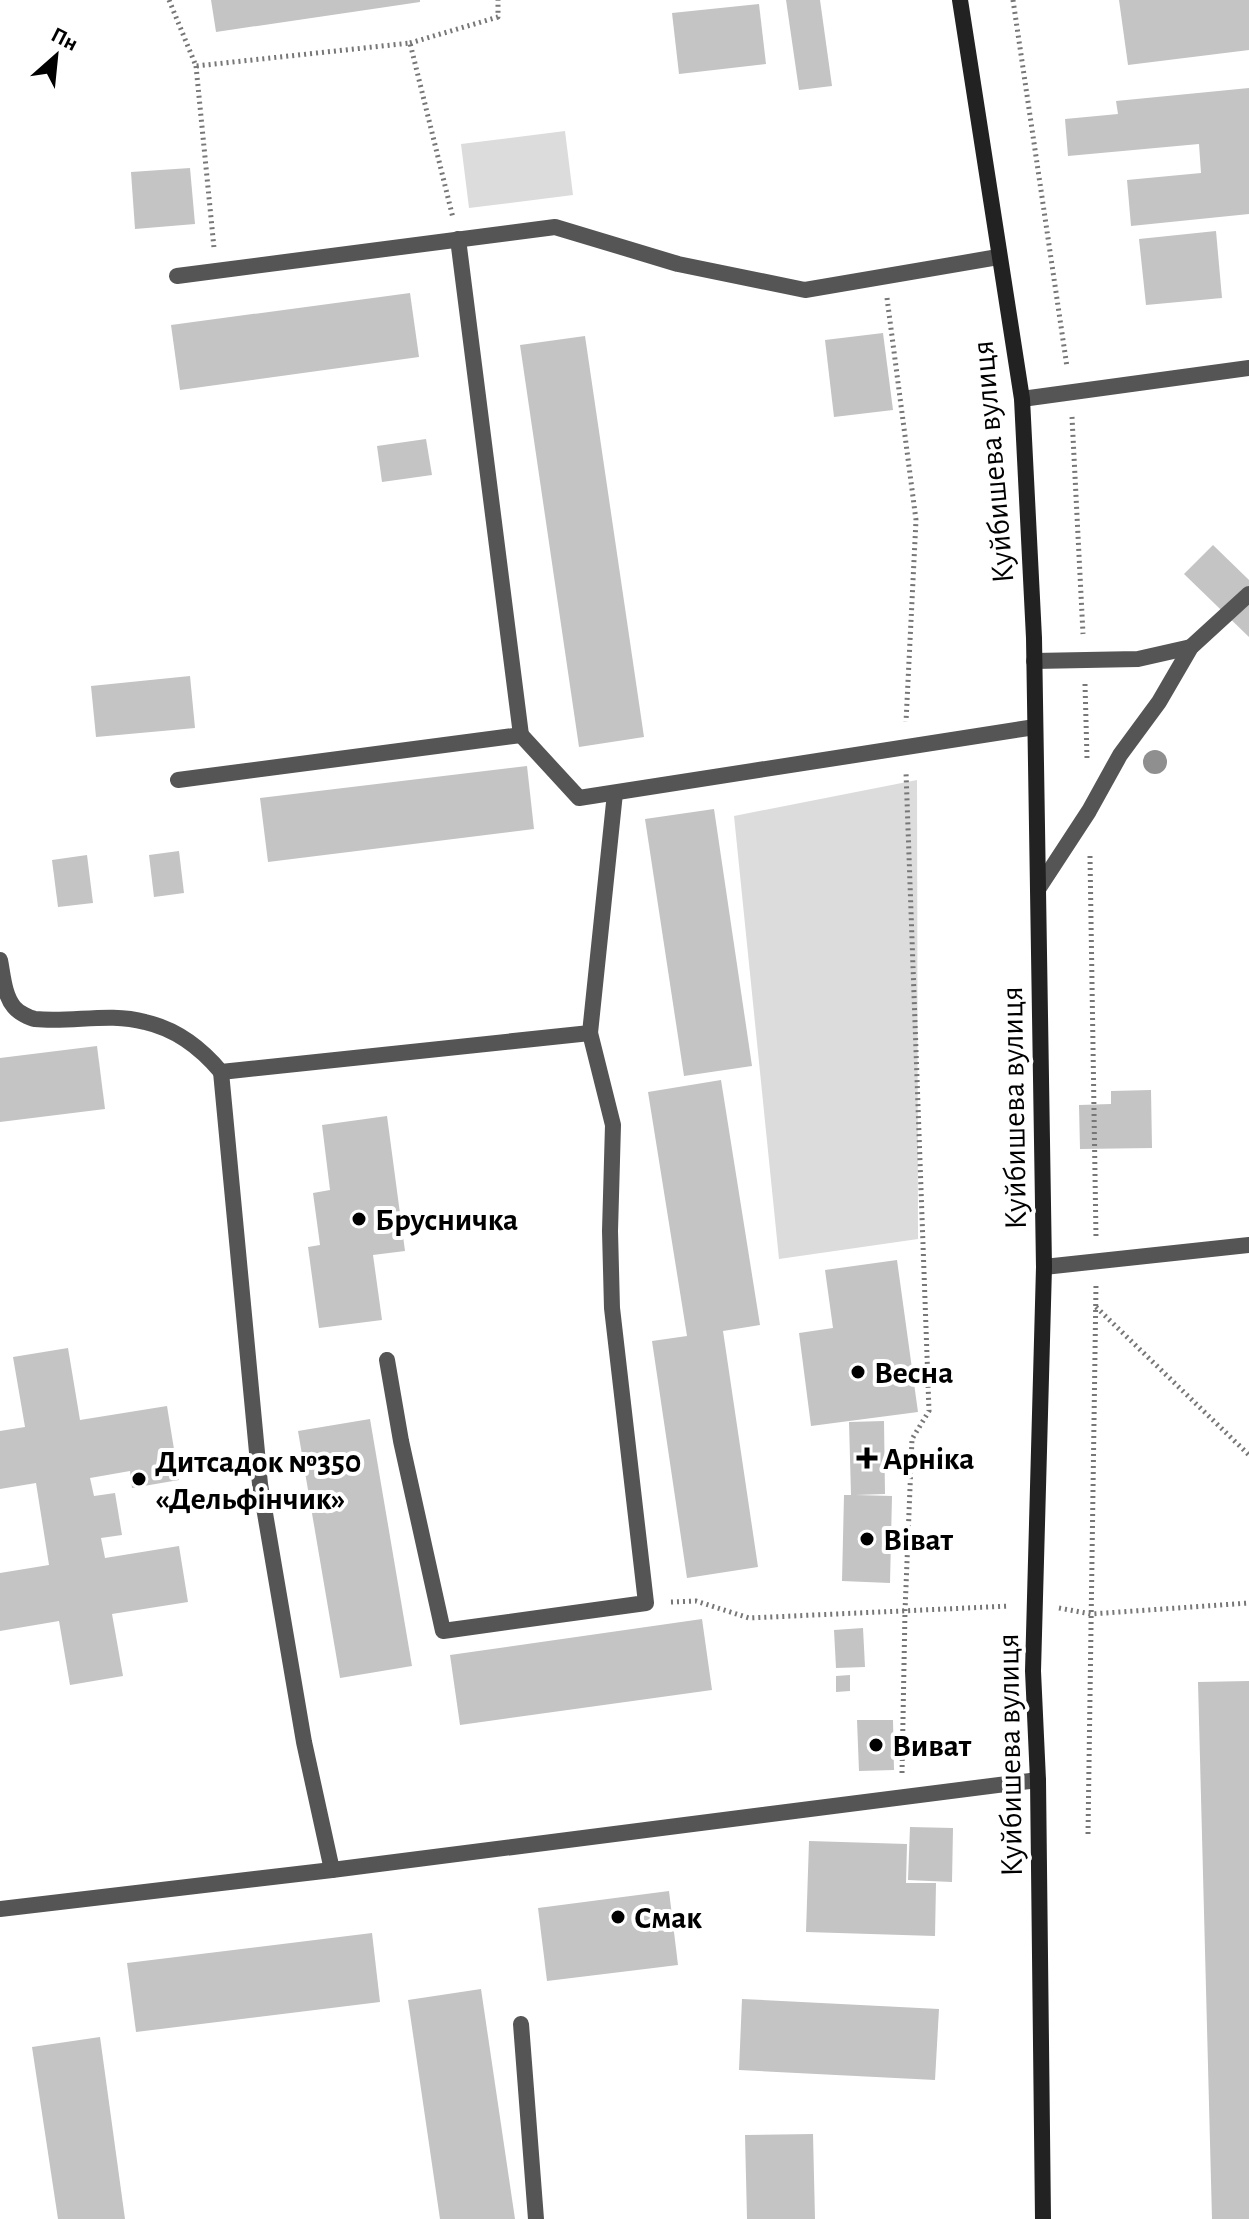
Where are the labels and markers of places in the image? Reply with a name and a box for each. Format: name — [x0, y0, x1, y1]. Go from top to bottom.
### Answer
place label: Брусничка — [375, 1204, 518, 1236]
marker: Брусничка — [350, 1210, 368, 1228]
place label: Весна — [874, 1357, 953, 1389]
marker: Весна — [849, 1363, 867, 1381]
place label: Арніка — [883, 1443, 974, 1475]
place label: Дитсадок №350 «Дельфінчик» — [155, 1446, 362, 1515]
marker: Арніка — [858, 1449, 876, 1467]
marker: Дитсадок №350 «Дельфінчик» — [130, 1470, 148, 1488]
place label: Віват — [883, 1524, 953, 1556]
marker: Віват — [858, 1530, 876, 1548]
place label: Виват — [892, 1730, 972, 1762]
marker: Виват — [867, 1736, 885, 1754]
place label: Смак — [634, 1902, 702, 1934]
marker: Смак — [609, 1908, 627, 1926]

